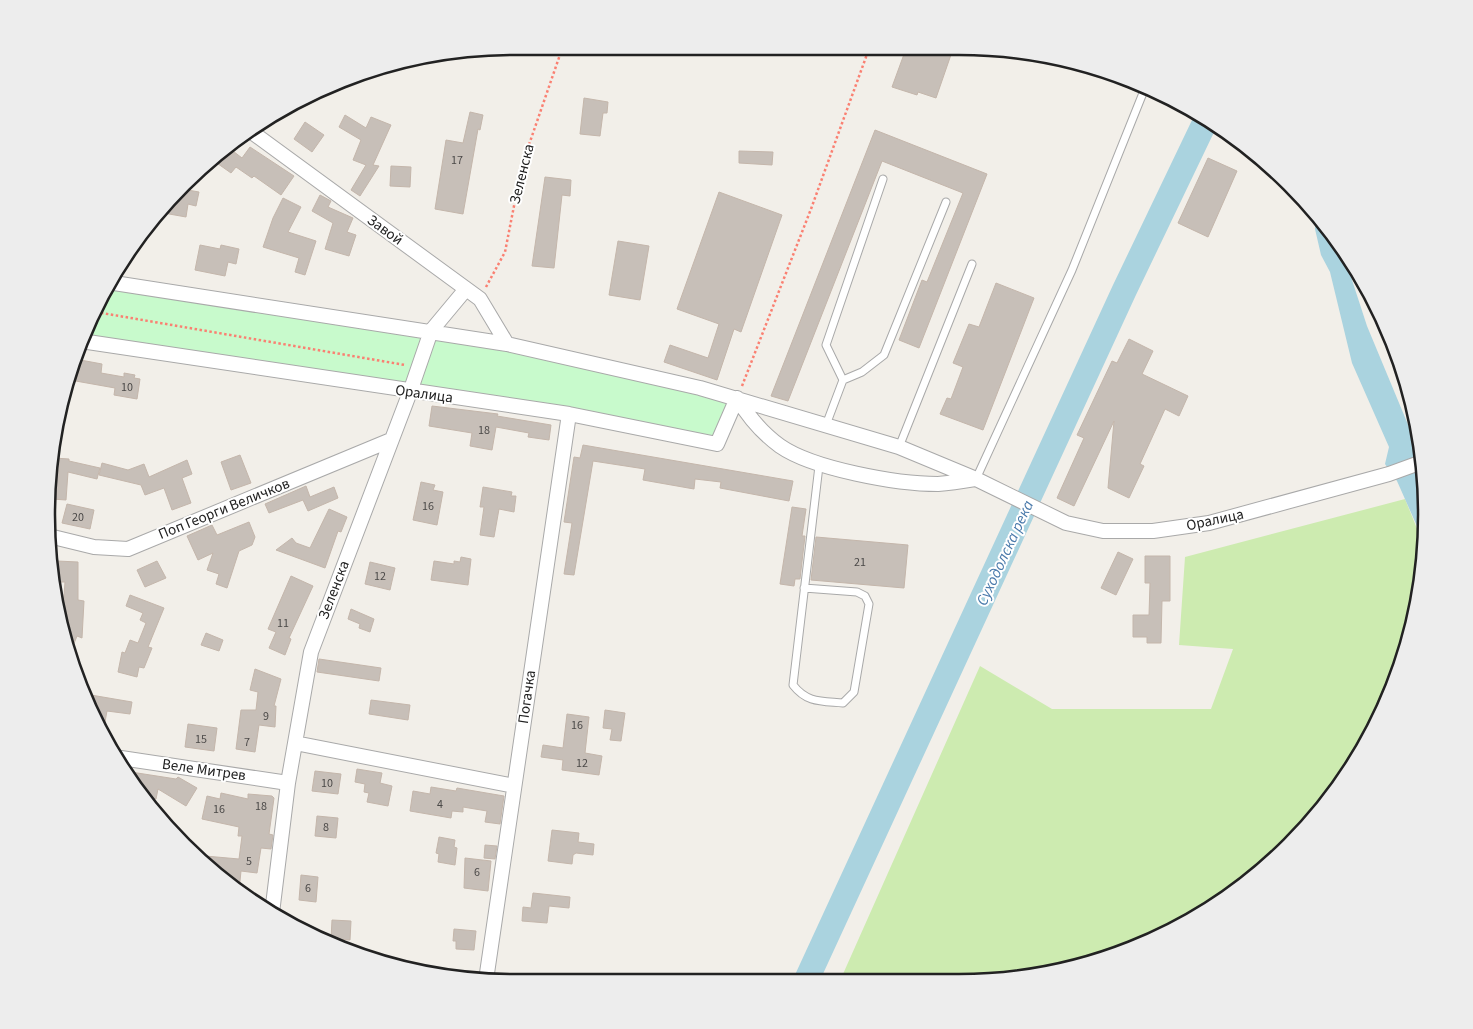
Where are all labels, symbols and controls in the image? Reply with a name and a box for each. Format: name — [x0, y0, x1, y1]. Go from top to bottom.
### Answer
street label: Зеленска — [504, 142, 540, 206]
house number: 17 — [451, 152, 463, 169]
street label: Завой — [363, 210, 407, 250]
house number: 10 — [121, 379, 133, 396]
street label: Оралица — [394, 380, 454, 408]
house number: 18 — [478, 422, 490, 439]
street label: Поп Георги Величков — [155, 473, 293, 545]
water label: Суходолска река — [971, 496, 1039, 609]
house number: 16 — [422, 498, 434, 515]
street label: Оралица — [1184, 504, 1246, 536]
house number: 20 — [72, 509, 84, 526]
house number: 21 — [854, 554, 866, 571]
street label: Зеленска — [313, 558, 355, 622]
house number: 12 — [374, 568, 386, 585]
house number: 11 — [277, 615, 289, 632]
street label: Погачка — [513, 669, 541, 725]
house number: 9 — [263, 708, 269, 725]
house number: 16 — [571, 717, 583, 734]
house number: 15 — [195, 731, 207, 748]
house number: 7 — [244, 734, 250, 751]
street label: Веле Митрев — [161, 754, 248, 786]
house number: 12 — [576, 755, 588, 772]
house number: 10 — [321, 775, 333, 792]
house number: 4 — [437, 796, 443, 813]
house number: 18 — [255, 798, 267, 815]
house number: 16 — [213, 801, 225, 818]
house number: 8 — [323, 819, 329, 836]
house number: 5 — [246, 853, 252, 870]
house number: 6 — [474, 864, 480, 881]
house number: 6 — [305, 880, 311, 897]

